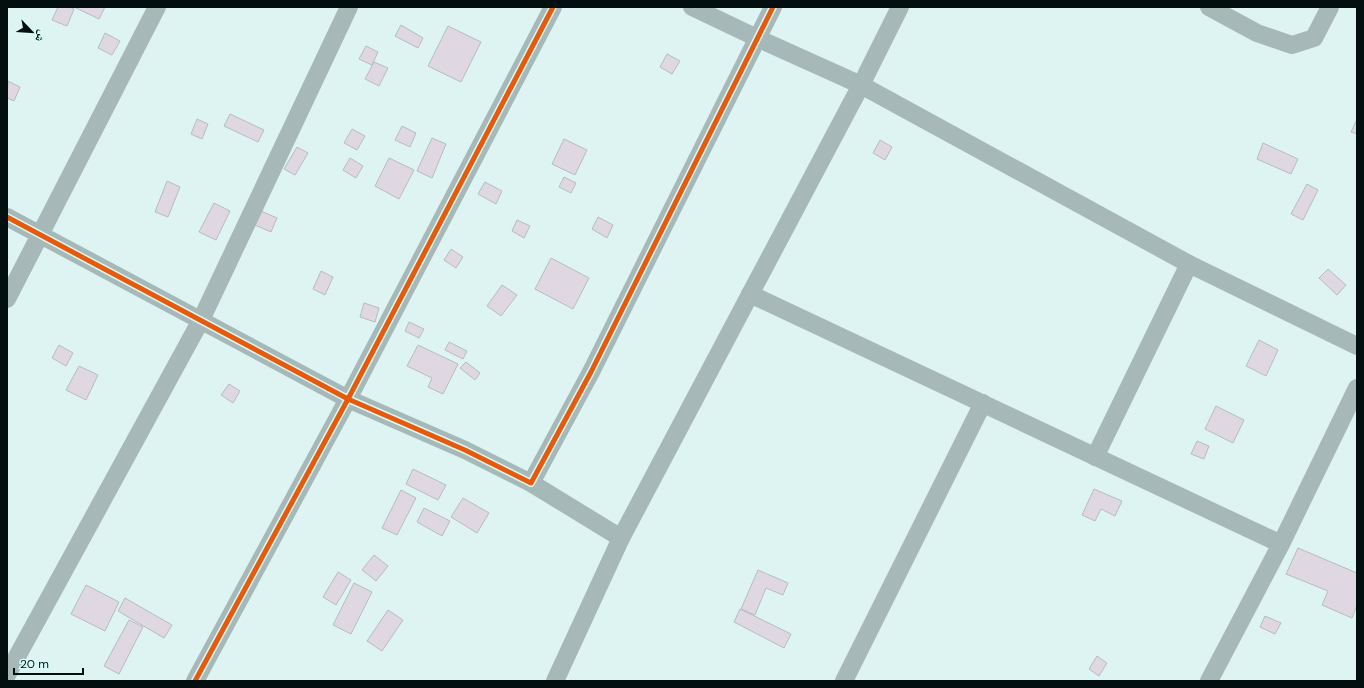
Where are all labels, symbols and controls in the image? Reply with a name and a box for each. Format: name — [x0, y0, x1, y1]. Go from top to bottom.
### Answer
north arrow — [12, 12, 52, 52]
text: ش — [31, 28, 50, 45]
scale bar — [14, 650, 83, 676]
text: 20 m — [20, 656, 49, 672]

